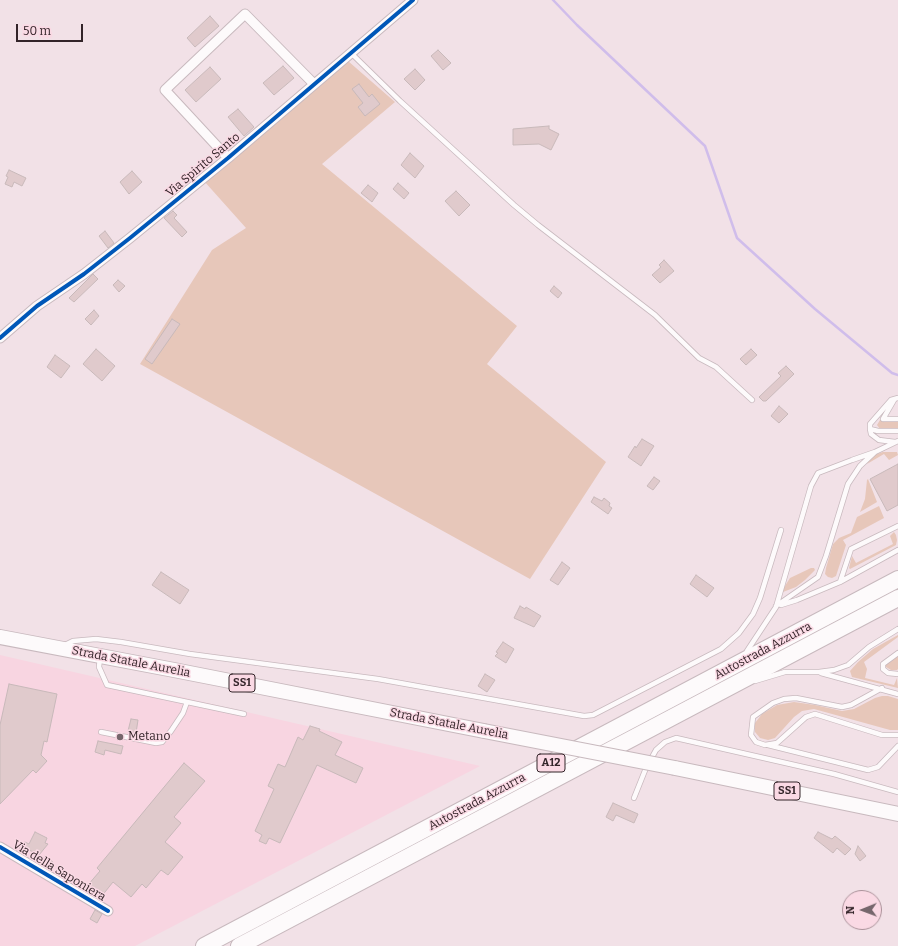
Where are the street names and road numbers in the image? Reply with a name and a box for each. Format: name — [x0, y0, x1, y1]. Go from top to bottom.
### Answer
street label: Via Spirito Santo — [163, 130, 243, 200]
street label: Autostrada Azzurra — [712, 619, 814, 683]
street label: Strada Statale Aurelia — [71, 643, 191, 681]
road number: SS1 — [229, 674, 255, 692]
street label: Strada Statale Aurelia — [389, 705, 509, 743]
road number: A12 — [537, 754, 565, 772]
street label: Autostrada Azzurra — [426, 770, 528, 834]
road number: SS1 — [774, 782, 800, 800]
street label: Via della Saponiera — [10, 837, 108, 905]

